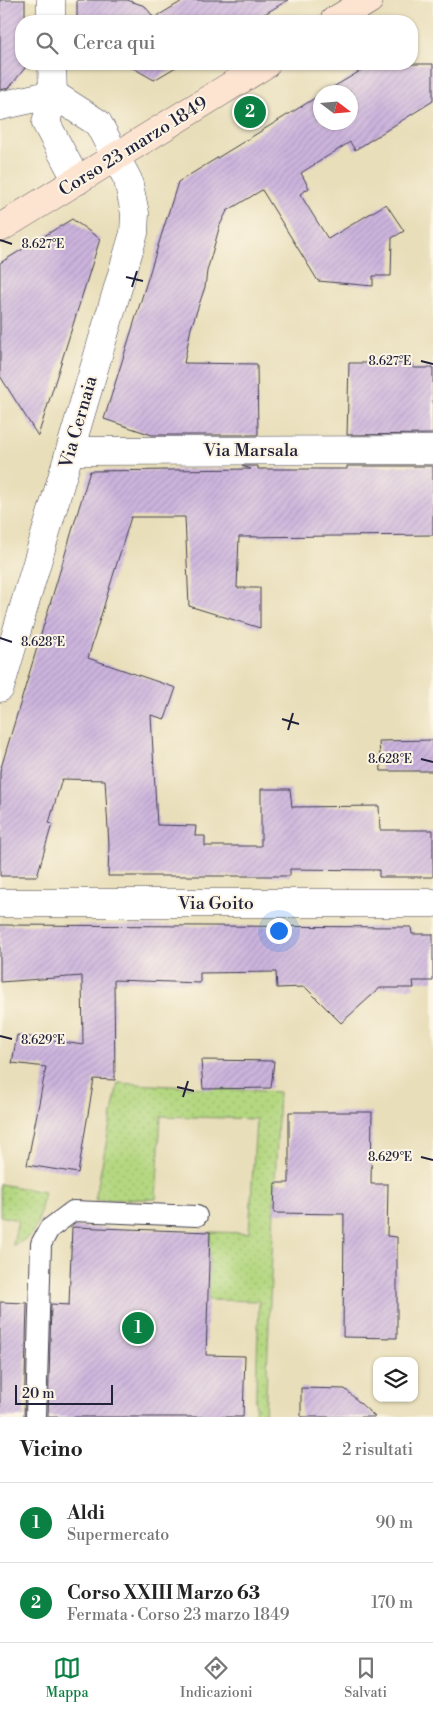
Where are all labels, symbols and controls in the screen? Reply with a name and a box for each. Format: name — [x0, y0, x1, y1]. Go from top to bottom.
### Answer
search box — [15, 15, 418, 70]
icon: search — [33, 29, 61, 57]
text: Cerca qui — [73, 31, 156, 55]
north arrow — [313, 85, 358, 130]
street label: Corso 23 marzo 1849 — [55, 91, 212, 202]
pin: 2 — [234, 93, 266, 131]
text: 8.627°E — [22, 237, 64, 252]
text: 8.627°E — [369, 354, 411, 369]
street label: Via Cernaia — [54, 372, 103, 472]
street label: Via Marsala — [203, 439, 299, 462]
text: 8.628°E — [21, 635, 65, 650]
text: 8.628°E — [368, 752, 412, 767]
street label: Via Goito — [177, 892, 254, 915]
your location — [266, 918, 292, 944]
text: 8.629°E — [21, 1033, 65, 1048]
text: 8.629°E — [368, 1150, 412, 1165]
pin: 1 — [122, 1309, 154, 1347]
map controls — [373, 1357, 418, 1402]
button: layers — [373, 1357, 418, 1402]
scale bar — [15, 1382, 112, 1405]
text: 20 m — [22, 1385, 54, 1403]
text: Vicino — [20, 1437, 83, 1463]
text: 2 risultati — [342, 1440, 413, 1460]
text: Aldi — [67, 1501, 105, 1525]
text: 1 — [32, 1513, 40, 1533]
text: 90 m — [375, 1513, 413, 1533]
text: Supermercato — [67, 1525, 169, 1545]
text: Corso XXIII Marzo 63 — [67, 1581, 260, 1605]
text: 2 — [31, 1593, 41, 1613]
text: 170 m — [371, 1593, 413, 1613]
text: Fermata · Corso 23 marzo 1849 — [67, 1605, 289, 1625]
tab: Mappa — [46, 1654, 89, 1702]
tab: Indicazioni — [180, 1654, 253, 1702]
tab: Salvati — [344, 1654, 387, 1702]

